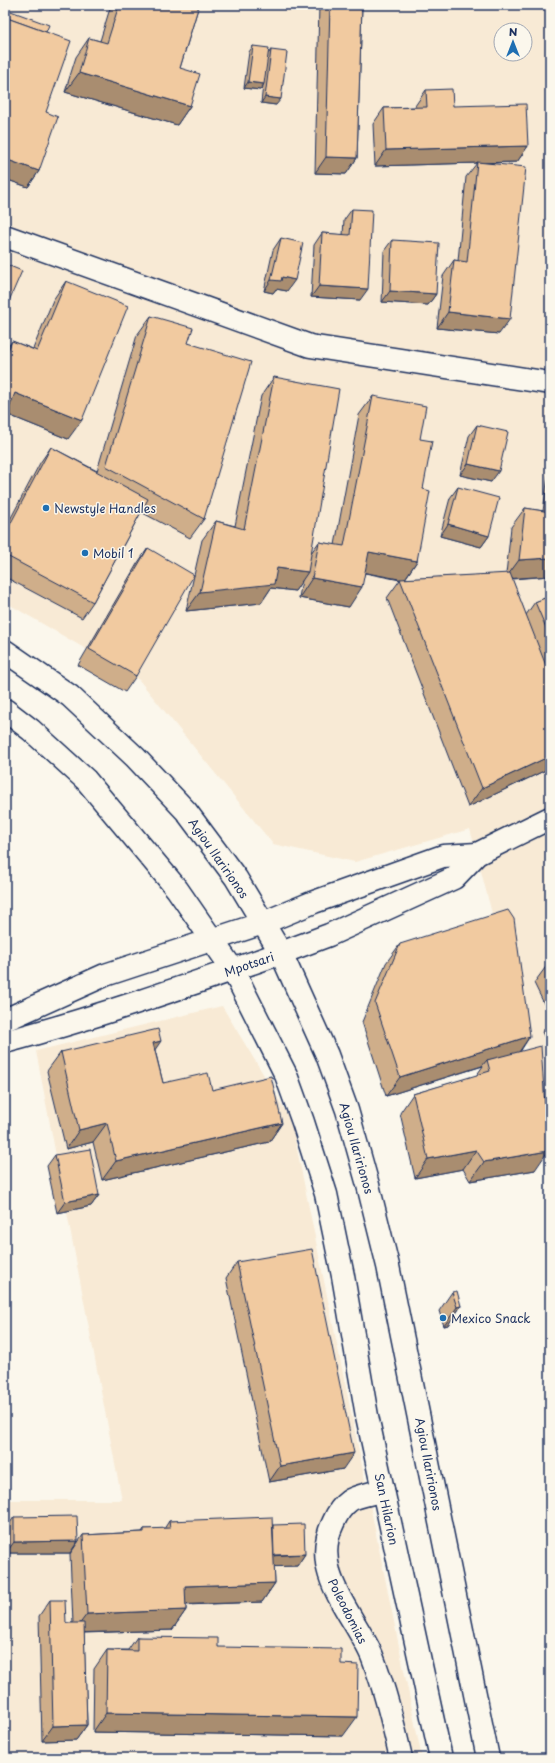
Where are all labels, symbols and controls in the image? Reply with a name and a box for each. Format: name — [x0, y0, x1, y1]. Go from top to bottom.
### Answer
north arrow — [493, 22, 533, 62]
text: N — [509, 23, 518, 40]
place label: Newstyle Handles — [54, 499, 156, 517]
marker: Newstyle Handles — [41, 503, 51, 513]
place label: Mobil 1 — [93, 544, 133, 562]
marker: Mobil 1 — [80, 548, 90, 558]
street label: Agiou Ilaririonos — [185, 814, 254, 902]
street label: Mpotsari — [222, 947, 276, 981]
street label: Agiou Ilaririonos — [335, 1100, 379, 1196]
place label: Mexico Snack — [451, 1309, 531, 1327]
marker: Mexico Snack — [438, 1313, 448, 1323]
street label: Agiou Ilaririonos — [411, 1416, 447, 1513]
street label: San Hilarion — [371, 1471, 403, 1547]
street label: Poleodomias — [324, 1575, 372, 1647]

